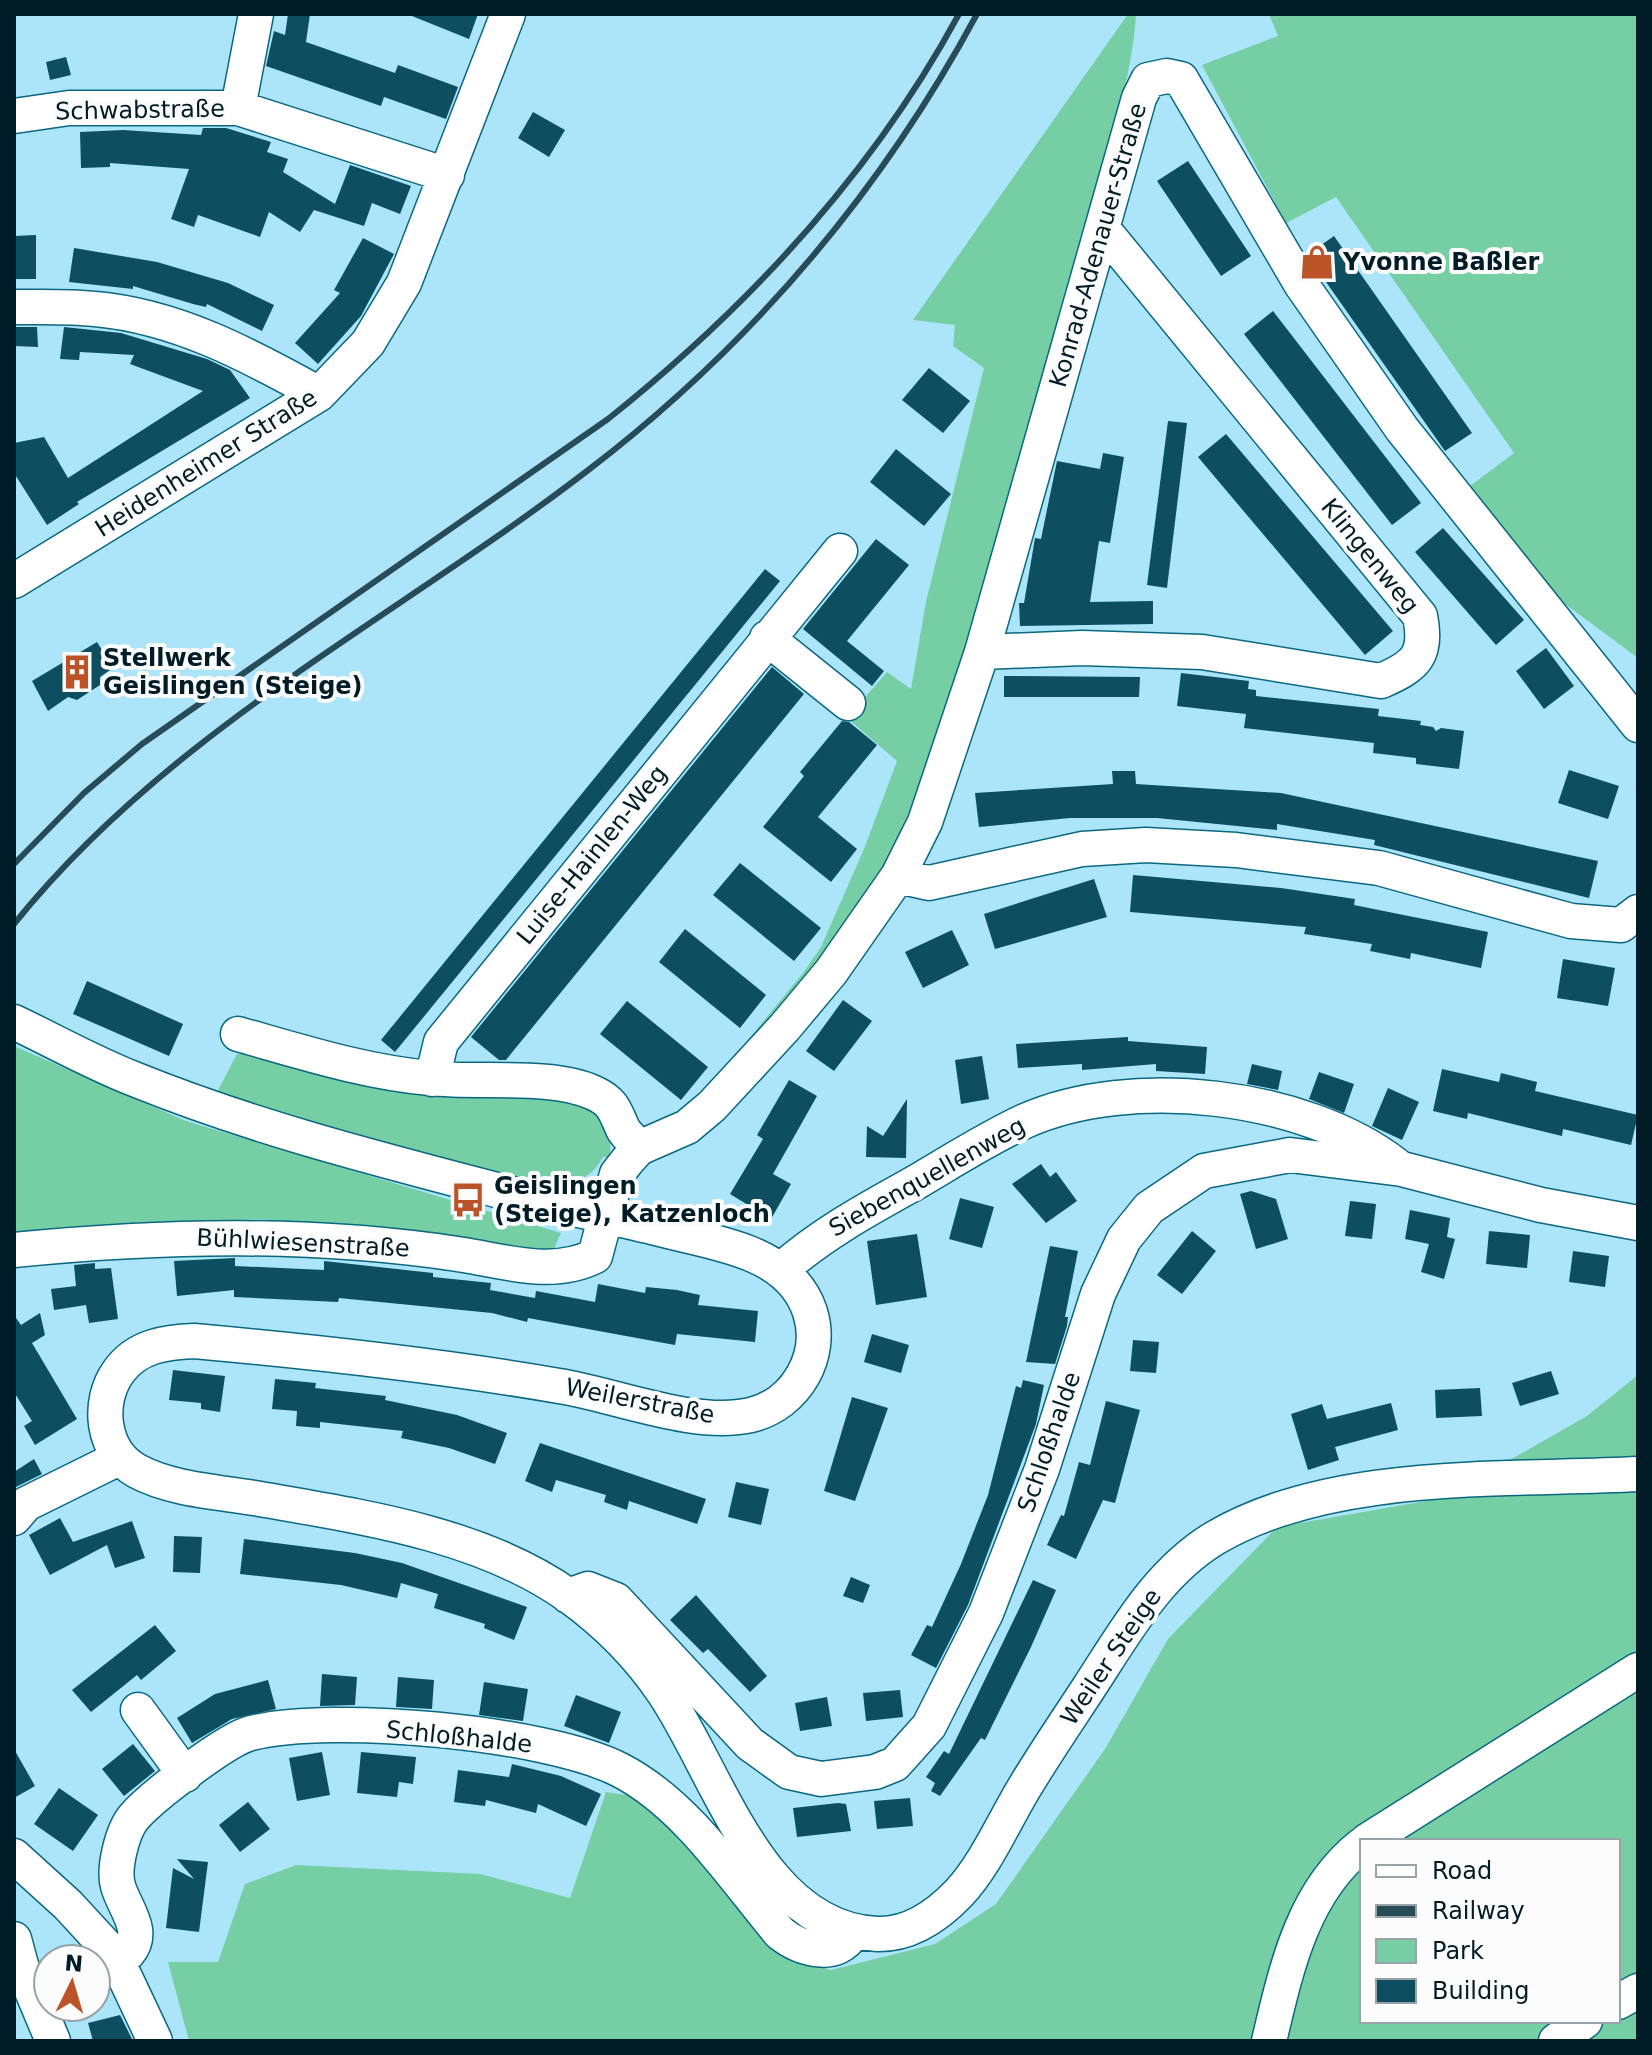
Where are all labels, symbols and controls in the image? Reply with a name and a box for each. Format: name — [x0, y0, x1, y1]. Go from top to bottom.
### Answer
street label: Schwabstraße — [55, 95, 225, 125]
street label: Konrad-Adenauer-Straße — [1044, 100, 1152, 390]
shop icon: Yvonne Baßler — [1298, 243, 1336, 281]
place label: Yvonne Baßler — [1342, 248, 1540, 276]
street label: Heidenheimer Straße — [90, 383, 322, 543]
street label: Klingenweg — [1315, 493, 1425, 619]
place label: Stellwerk Geislingen (Steige) — [103, 644, 363, 700]
building icon: Stellwerk Geislingen (Steige) — [58, 653, 96, 691]
street label: Luise-Hainlen-Weg — [511, 760, 673, 950]
street label: Siebenquellenweg — [824, 1111, 1030, 1243]
place label: Geislingen (Steige), Katzenloch — [494, 1172, 770, 1228]
bus stop icon: Geislingen (Steige), Katzenloch — [449, 1181, 487, 1219]
street label: Bühlwiesenstraße — [196, 1223, 410, 1263]
street label: Schloßhalde — [1012, 1368, 1086, 1516]
street label: Weilerstraße — [563, 1373, 717, 1429]
street label: Weiler Steige — [1055, 1583, 1167, 1731]
street label: Schloßhalde — [385, 1715, 533, 1759]
legend — [1360, 1839, 1620, 2023]
text: Road — [1432, 1857, 1492, 1885]
text: Railway — [1432, 1897, 1525, 1925]
text: Park — [1432, 1937, 1484, 1965]
north arrow — [32, 1943, 112, 2023]
text: N — [63, 1950, 84, 1977]
text: Building — [1432, 1977, 1529, 2005]

